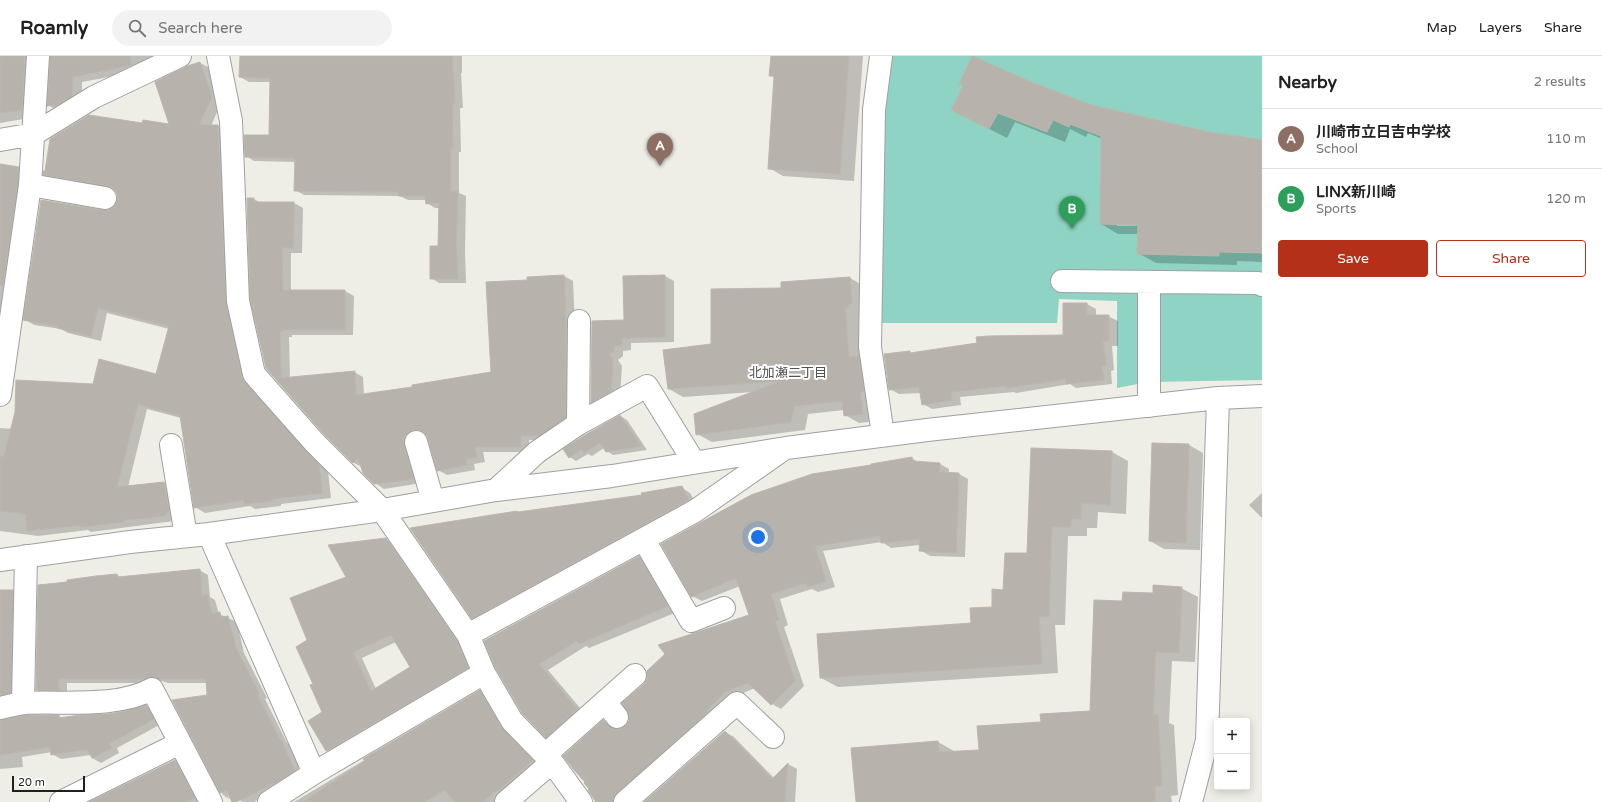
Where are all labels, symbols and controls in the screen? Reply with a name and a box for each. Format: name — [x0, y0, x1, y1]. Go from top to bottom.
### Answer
search box — [112, 10, 392, 46]
text: Roamly — [20, 17, 88, 39]
icon: search — [126, 17, 148, 39]
text: Search here — [158, 19, 243, 37]
text: Map — [1427, 19, 1457, 36]
text: Layers — [1479, 19, 1522, 36]
text: Share — [1544, 19, 1582, 36]
text: Nearby — [1278, 72, 1337, 93]
text: 2 results — [1534, 74, 1586, 90]
text: 川崎市立日吉中学校 — [1316, 123, 1451, 141]
text: A — [1286, 131, 1296, 147]
text: 110 m — [1546, 131, 1586, 147]
pin: A — [647, 133, 673, 166]
text: School — [1316, 141, 1358, 157]
text: LINX新川崎 — [1316, 183, 1396, 201]
text: B — [1286, 191, 1296, 207]
text: 120 m — [1546, 191, 1586, 207]
pin: B — [1059, 196, 1085, 229]
text: Sports — [1316, 201, 1356, 217]
button: Save — [1278, 240, 1428, 277]
button: Share — [1436, 240, 1586, 277]
district label: 北加瀬二丁目 — [749, 365, 827, 381]
your location — [748, 527, 768, 547]
map controls — [1214, 718, 1250, 790]
button: + — [1214, 718, 1250, 754]
button: − — [1214, 754, 1250, 790]
scale bar — [12, 774, 85, 793]
text: 20 m — [18, 776, 45, 789]

